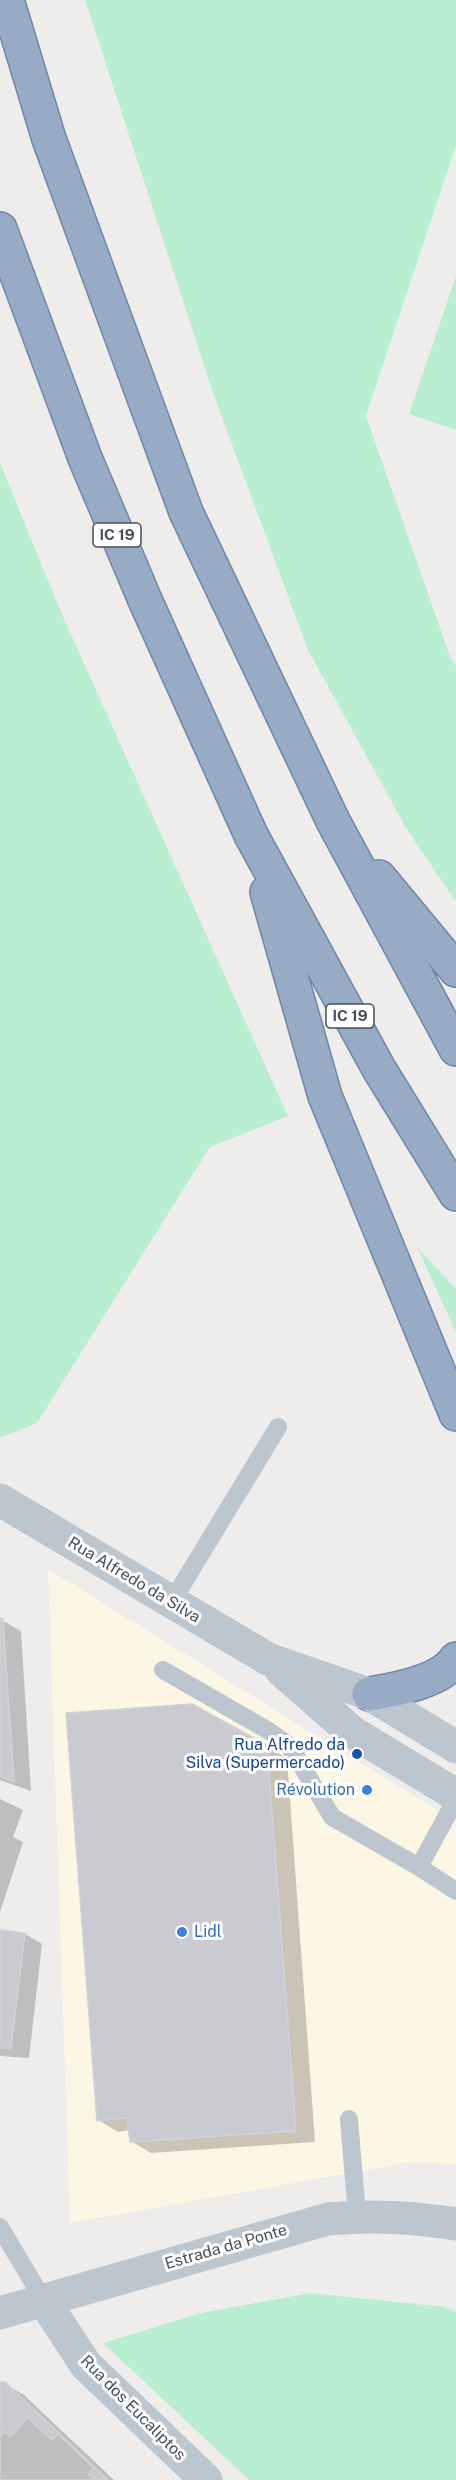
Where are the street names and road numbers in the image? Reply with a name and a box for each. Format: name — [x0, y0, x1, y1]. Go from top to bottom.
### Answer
road number: IC 19 — [93, 523, 141, 547]
road number: IC 19 — [326, 1004, 374, 1028]
street label: Rua Alfredo da Silva — [64, 1533, 204, 1627]
street label: Estrada da Ponte — [163, 2220, 289, 2274]
street label: Rua dos Eucaliptos — [76, 2351, 190, 2465]

